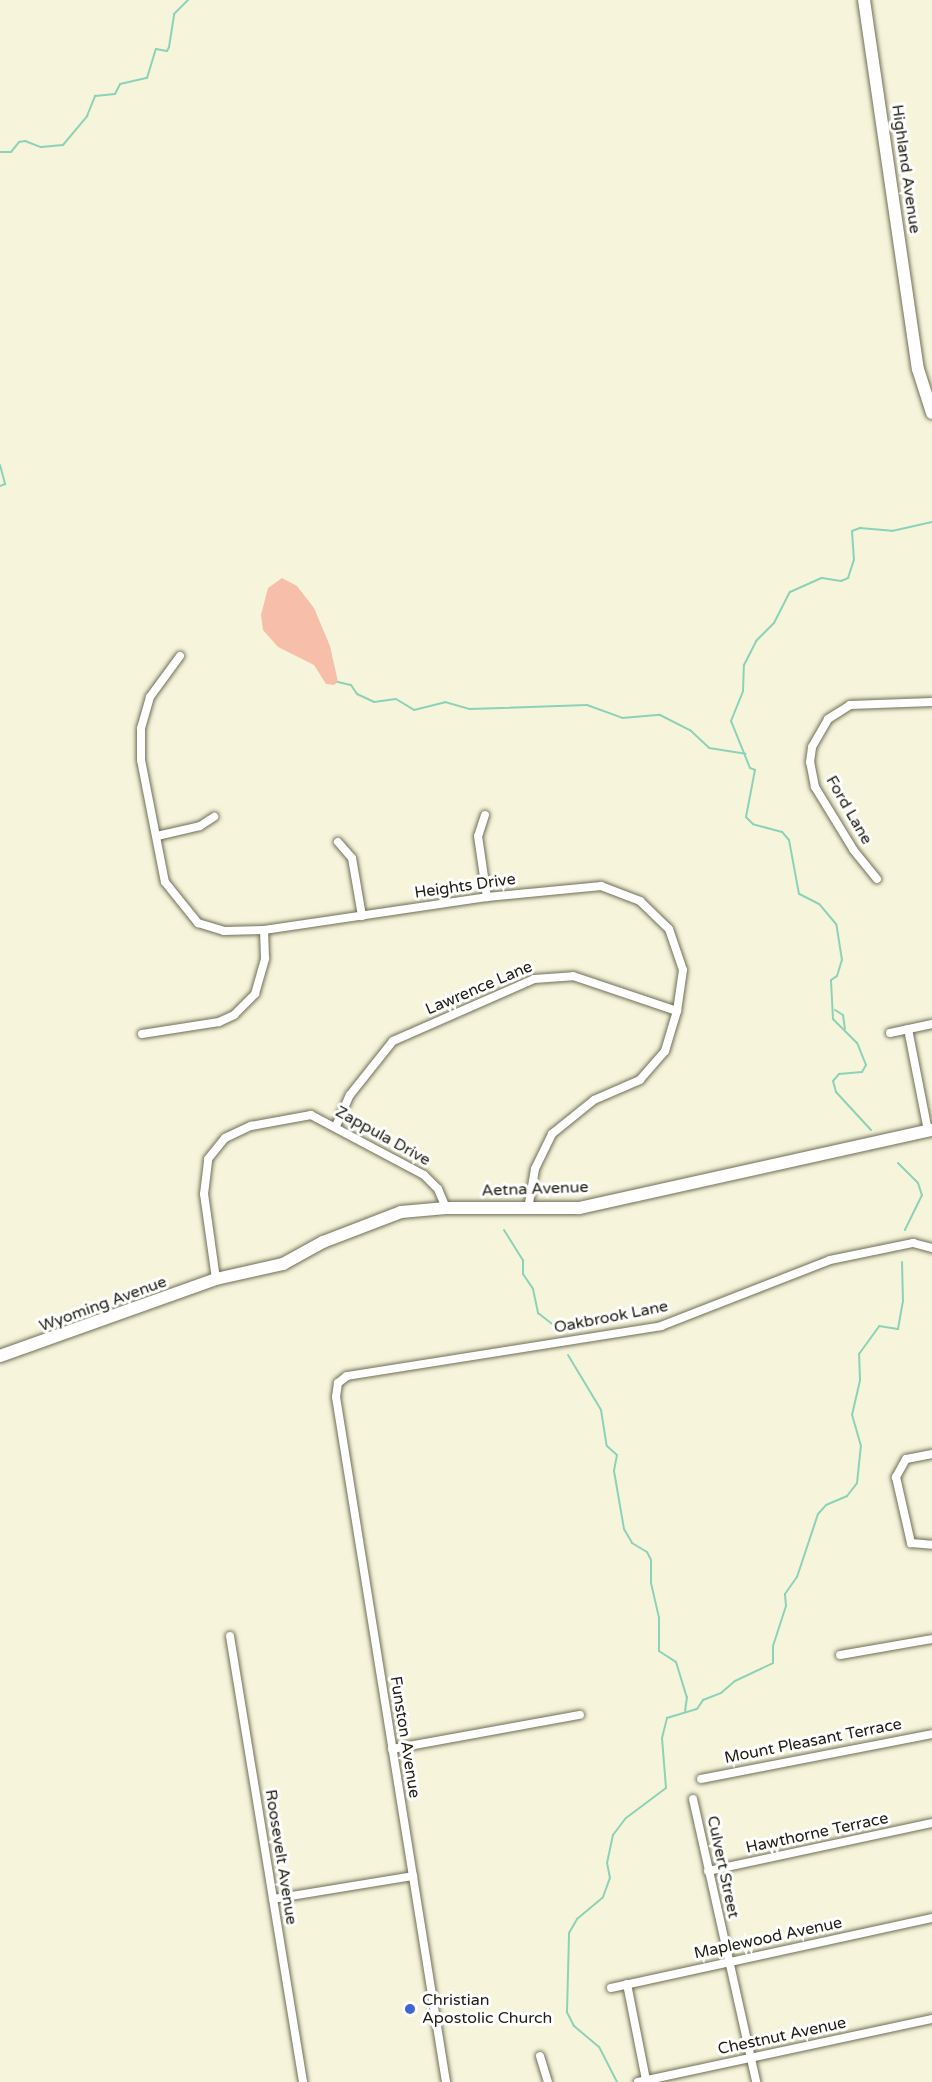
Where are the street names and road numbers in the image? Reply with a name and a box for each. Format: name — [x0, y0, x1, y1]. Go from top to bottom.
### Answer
street label: Highland Avenue — [887, 103, 925, 235]
street label: Ford Lane — [822, 772, 876, 848]
street label: Heights Drive — [413, 869, 517, 903]
street label: Lawrence Lane — [423, 957, 535, 1019]
street label: Zappula Drive — [332, 1102, 434, 1170]
street label: Aetna Avenue — [481, 1178, 589, 1200]
street label: Wyoming Avenue — [37, 1272, 169, 1336]
street label: Oakbrook Lane — [552, 1297, 670, 1337]
street label: Funston Avenue — [386, 1675, 424, 1799]
street label: Mount Pleasant Terrace — [723, 1714, 903, 1768]
street label: Roosevelt Avenue — [261, 1788, 301, 1926]
street label: Hawthorne Terrace — [744, 1809, 890, 1857]
street label: Culvert Street — [703, 1814, 743, 1920]
street label: Maplewood Avenue — [692, 1913, 844, 1963]
street label: Chestnut Avenue — [716, 2013, 848, 2059]

